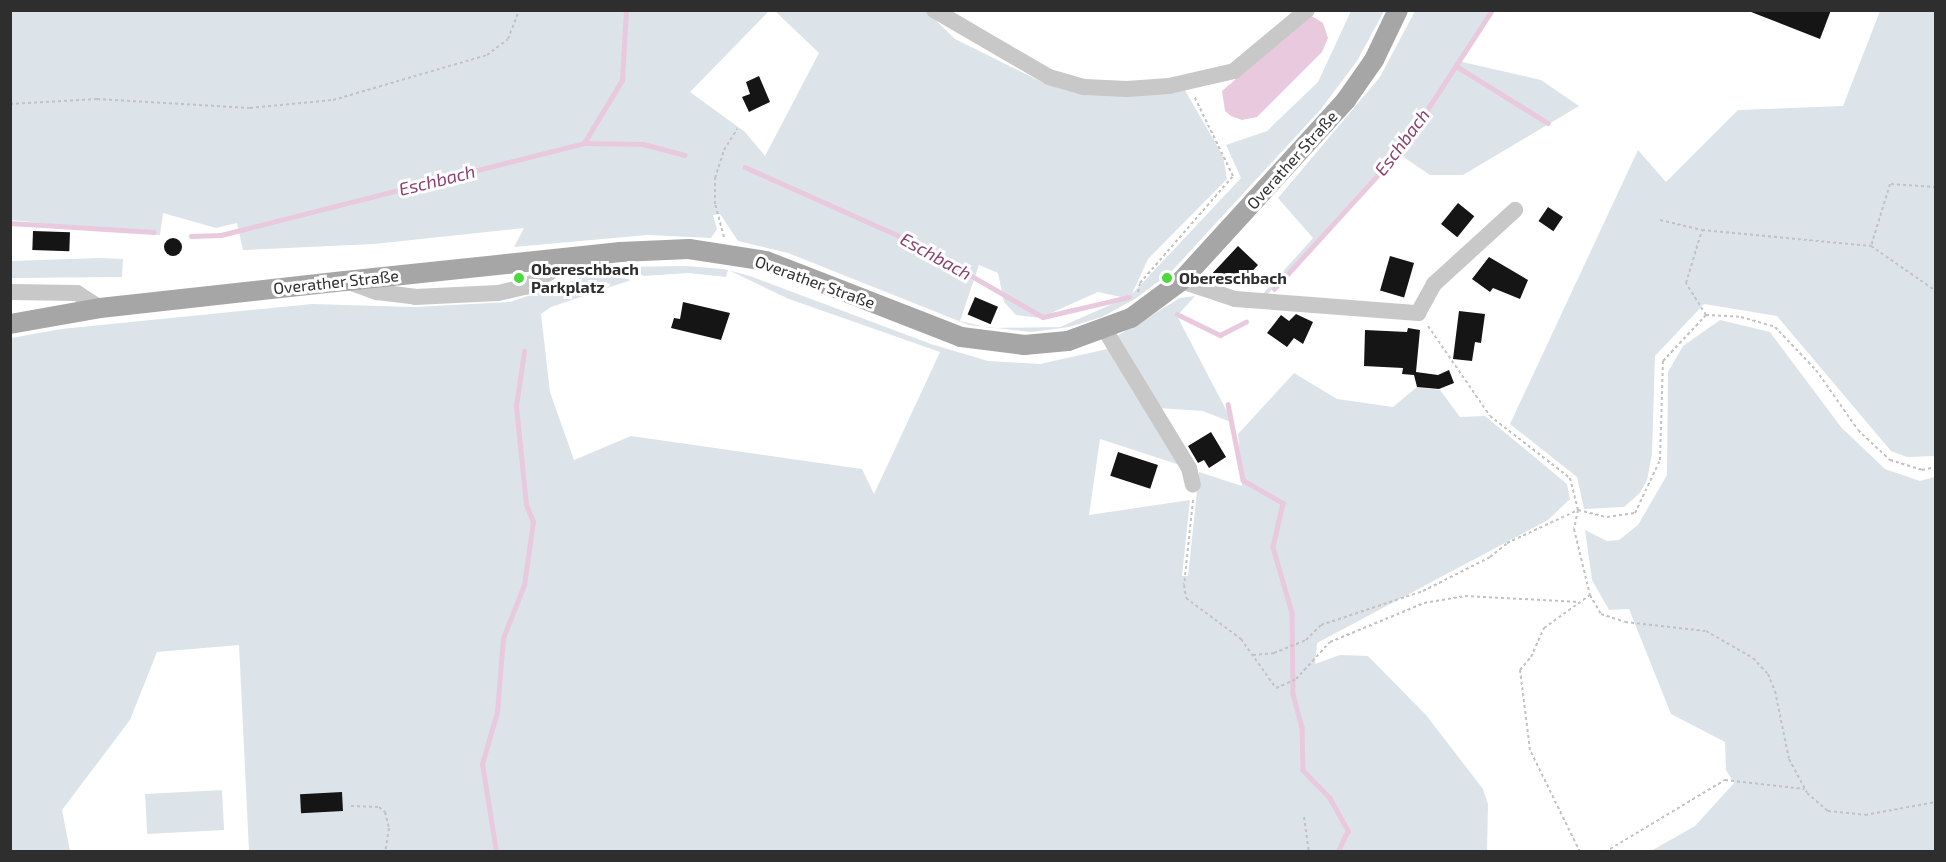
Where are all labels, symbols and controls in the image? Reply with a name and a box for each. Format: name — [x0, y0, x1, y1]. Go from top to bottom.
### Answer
water label: Eschbach — [1370, 104, 1434, 180]
street label: Overather Straße — [1243, 107, 1341, 213]
water label: Eschbach — [397, 160, 477, 200]
water label: Eschbach — [897, 228, 975, 284]
street label: Overather Straße — [752, 251, 878, 313]
place label: Obereschbach Parkplatz — [531, 259, 639, 297]
street label: Overather Straße — [272, 266, 400, 298]
place label: Obereschbach — [1179, 268, 1287, 288]
marker: Obereschbach Parkplatz — [512, 271, 526, 285]
marker: Obereschbach — [1160, 271, 1174, 285]

